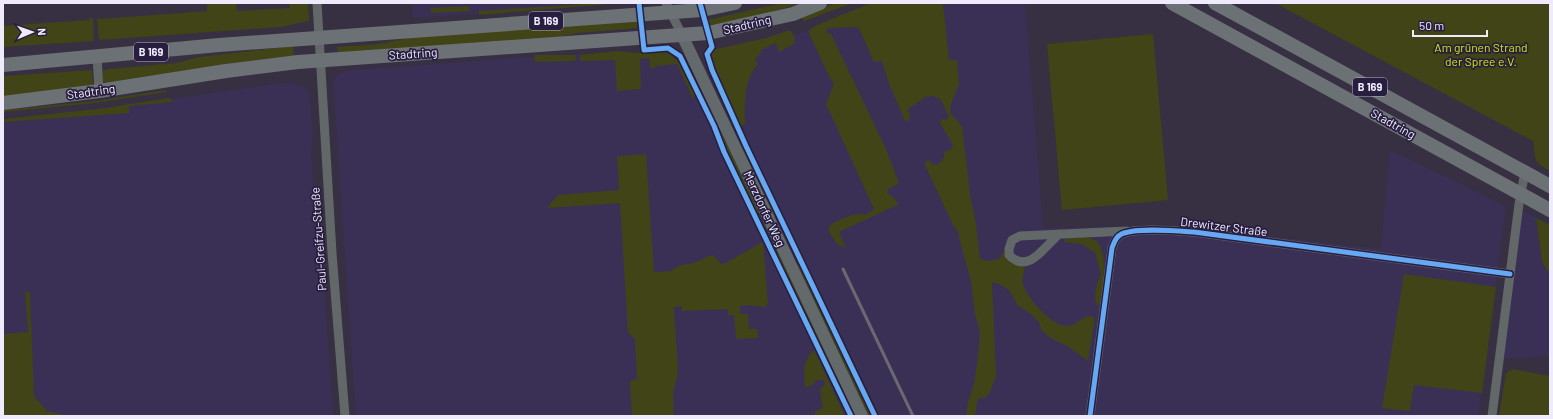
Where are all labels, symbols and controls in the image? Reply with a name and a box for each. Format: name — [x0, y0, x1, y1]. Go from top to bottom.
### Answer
north arrow — [12, 12, 52, 52]
road number: B 169 — [529, 12, 563, 30]
street label: Stadtring — [721, 12, 772, 36]
scale bar — [1413, 12, 1487, 38]
text: 50 m — [1419, 18, 1444, 32]
text: N — [36, 28, 49, 36]
park label: Am grünen Strand der Spree e.V. — [1434, 40, 1528, 68]
road number: B 169 — [134, 43, 168, 61]
street label: Stadtring — [388, 44, 438, 62]
road number: B 169 — [1353, 78, 1387, 96]
street label: Stadtring — [66, 81, 116, 101]
street label: Stadtring — [1369, 105, 1418, 141]
street label: Merzdorfer Weg — [741, 168, 789, 249]
street label: Paul-Greifzu-Straße — [307, 187, 329, 291]
street label: Drewitzer Straße — [1180, 214, 1268, 238]

